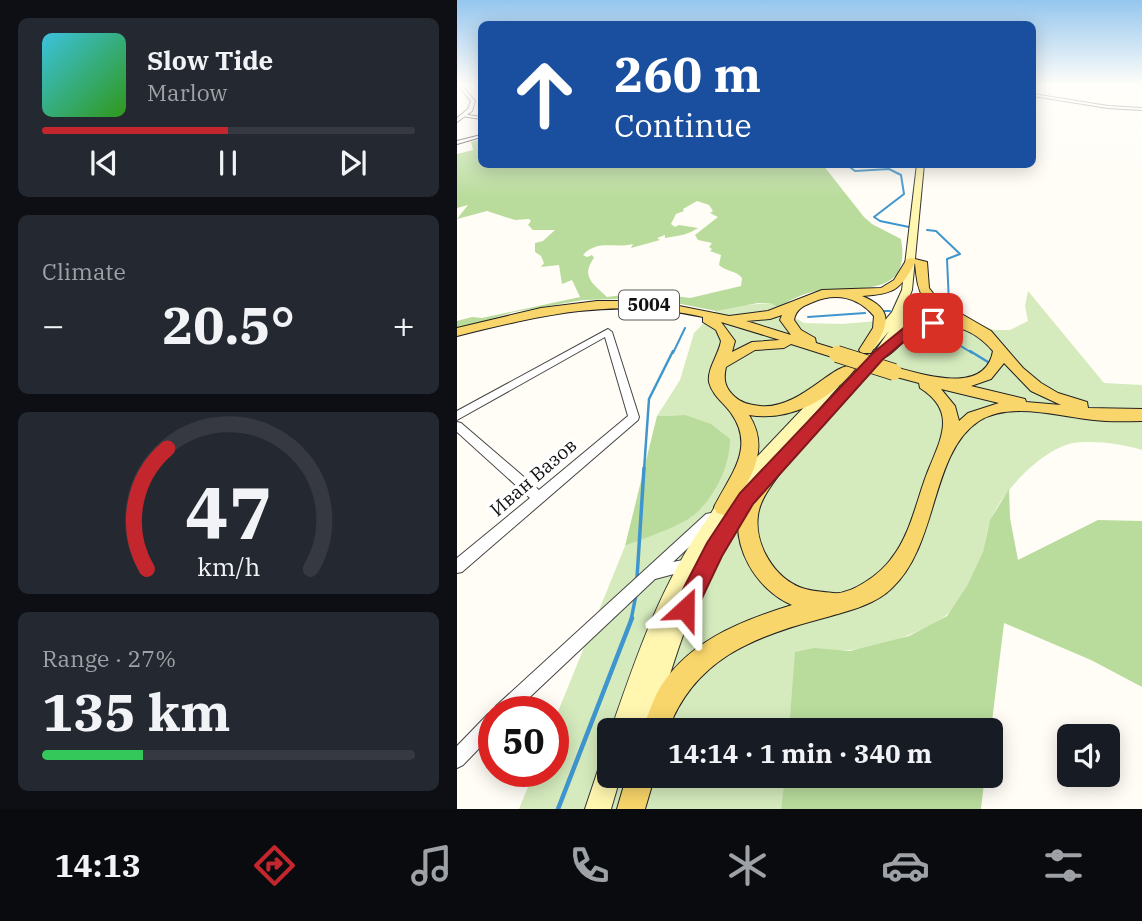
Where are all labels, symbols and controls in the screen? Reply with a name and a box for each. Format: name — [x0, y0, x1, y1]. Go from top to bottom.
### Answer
text: 260 m — [614, 42, 761, 105]
text: Slow Tide — [147, 43, 273, 77]
icon: ahead — [499, 49, 590, 140]
text: Marlow — [147, 77, 227, 107]
text: Continue — [614, 104, 752, 146]
icon: previous — [85, 144, 123, 182]
icon: pause — [209, 144, 247, 182]
icon: next — [334, 144, 372, 182]
text: Climate — [42, 256, 126, 286]
road number: 5004 — [619, 290, 679, 320]
text: 20.5° — [162, 291, 295, 358]
pin — [903, 293, 963, 353]
text: − — [42, 300, 65, 349]
text: + — [392, 300, 415, 349]
icon: arrive — [914, 304, 952, 342]
street label: Иван Вазов — [485, 433, 581, 521]
text: 47 — [185, 464, 272, 559]
text: km/h — [197, 550, 260, 583]
position arrow — [648, 572, 722, 646]
text: Range · 27% — [42, 643, 176, 673]
text: 135 km — [42, 678, 231, 745]
speed limit sign: 50 — [478, 696, 569, 787]
map controls — [1057, 724, 1120, 787]
button: sound — [1057, 724, 1120, 787]
text: 14:14 · 1 min · 340 m — [668, 736, 932, 770]
icon: directions — [250, 841, 299, 890]
icon: music — [407, 841, 456, 890]
icon: phone — [565, 841, 614, 890]
icon: climate — [723, 841, 772, 890]
icon: car — [881, 841, 930, 890]
icon: filters — [1039, 841, 1088, 890]
text: 14:13 — [54, 844, 141, 886]

